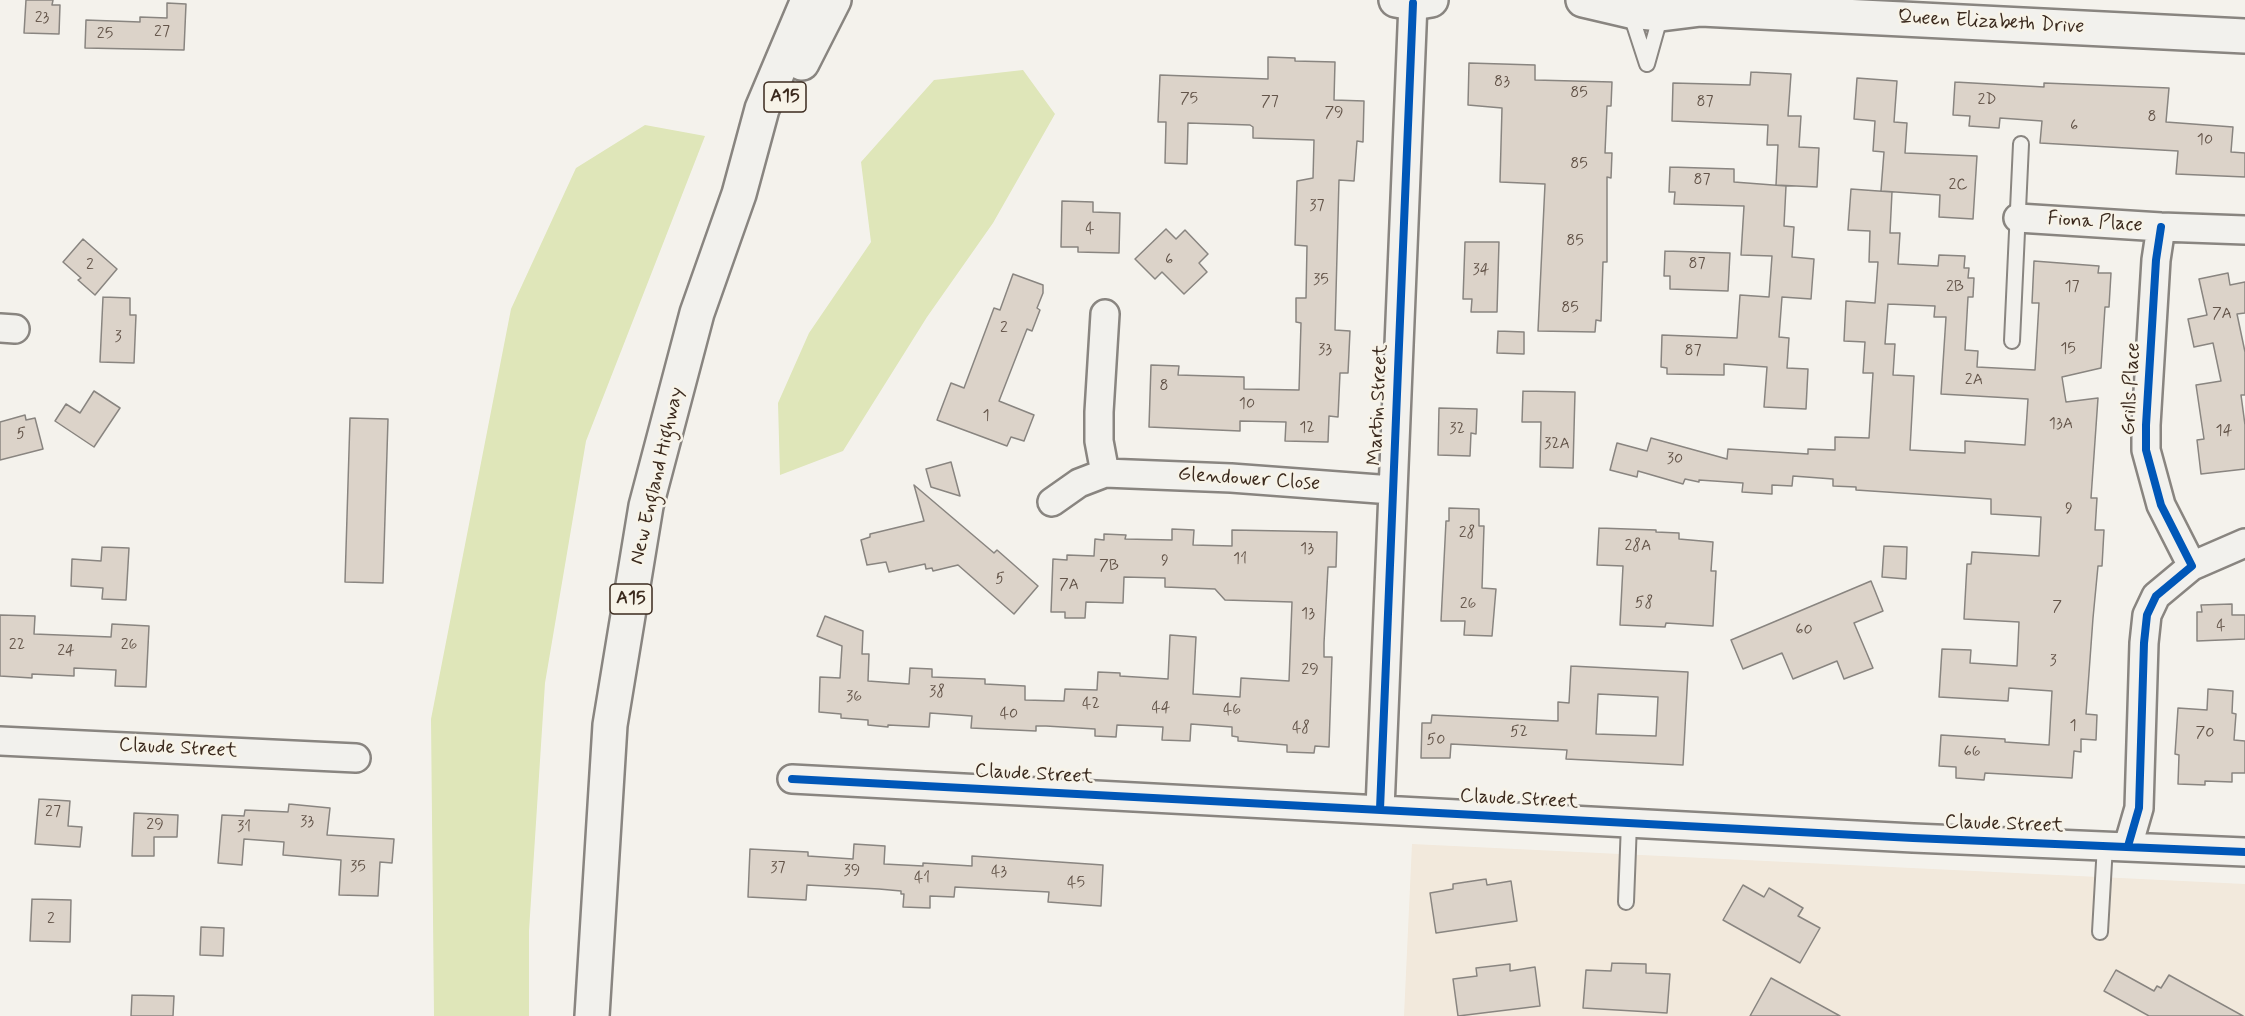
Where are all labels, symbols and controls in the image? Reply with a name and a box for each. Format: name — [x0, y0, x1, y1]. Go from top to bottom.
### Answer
street label: Queen Elizabeth Drive — [1897, 6, 2085, 40]
house number: 23 — [35, 9, 49, 29]
house number: 27 — [154, 23, 170, 43]
house number: 25 — [97, 25, 113, 45]
house number: 83 — [1494, 73, 1510, 93]
road number: A15 — [764, 82, 806, 112]
house number: 85 — [1570, 84, 1588, 104]
house number: 75 — [1180, 90, 1198, 110]
house number: 2D — [1978, 91, 1996, 111]
house number: 77 — [1261, 93, 1279, 113]
house number: 87 — [1696, 93, 1714, 113]
house number: 79 — [1324, 104, 1344, 124]
house number: 8 — [2147, 108, 2157, 128]
house number: 6 — [2070, 117, 2078, 137]
house number: 10 — [2197, 131, 2213, 151]
house number: 85 — [1570, 155, 1588, 175]
house number: 87 — [1693, 171, 1711, 191]
house number: 2C — [1948, 176, 1968, 196]
house number: 37 — [1309, 197, 1325, 217]
street label: Fiona Place — [2047, 208, 2143, 238]
house number: 4 — [1085, 220, 1095, 240]
house number: 85 — [1566, 232, 1584, 252]
house number: 6 — [1165, 251, 1173, 271]
house number: 87 — [1688, 255, 1706, 275]
house number: 2 — [86, 256, 94, 276]
house number: 34 — [1473, 261, 1489, 281]
house number: 35 — [1313, 271, 1329, 291]
house number: 2B — [1946, 278, 1964, 298]
house number: 17 — [2064, 278, 2080, 298]
house number: 85 — [1561, 299, 1579, 319]
house number: 7A — [2212, 305, 2232, 325]
house number: 2 — [1000, 319, 1008, 339]
house number: 3 — [114, 328, 122, 348]
house number: 15 — [2060, 340, 2076, 360]
house number: 33 — [1318, 341, 1332, 361]
house number: 87 — [1684, 342, 1702, 362]
street label: Grills Place — [2118, 342, 2146, 436]
street label: Martin Street — [1364, 344, 1394, 466]
house number: 2A — [1965, 371, 1983, 391]
house number: 8 — [1159, 377, 1169, 397]
street label: New England Highway — [626, 385, 690, 567]
house number: 10 — [1239, 395, 1255, 415]
house number: 1 — [982, 407, 990, 427]
house number: 13A — [2049, 415, 2073, 435]
house number: 12 — [1299, 419, 1315, 439]
house number: 32 — [1449, 420, 1465, 440]
house number: 14 — [2216, 422, 2232, 442]
house number: 5 — [16, 425, 26, 445]
house number: 32A — [1544, 435, 1570, 455]
house number: 30 — [1667, 450, 1683, 470]
street label: Glendower Close — [1177, 463, 1321, 497]
house number: 9 — [2065, 500, 2073, 520]
house number: 28 — [1459, 524, 1475, 544]
house number: 28A — [1624, 537, 1652, 557]
house number: 13 — [1300, 540, 1314, 560]
house number: 11 — [1233, 550, 1247, 570]
house number: 9 — [1161, 552, 1169, 572]
house number: 7B — [1099, 557, 1119, 577]
house number: 5 — [995, 570, 1005, 590]
house number: 7A — [1059, 576, 1079, 596]
road number: A15 — [610, 584, 652, 614]
house number: 58 — [1635, 594, 1653, 614]
house number: 26 — [1460, 595, 1476, 615]
house number: 7 — [2052, 598, 2062, 618]
house number: 13 — [1301, 605, 1315, 625]
house number: 4 — [2216, 617, 2226, 637]
house number: 60 — [1795, 621, 1813, 641]
house number: 22 — [9, 636, 25, 656]
house number: 26 — [121, 636, 137, 656]
house number: 24 — [57, 642, 75, 662]
house number: 3 — [2049, 652, 2057, 672]
house number: 29 — [1301, 661, 1319, 681]
house number: 38 — [929, 683, 945, 703]
house number: 36 — [846, 688, 862, 708]
house number: 42 — [1082, 695, 1100, 715]
house number: 44 — [1151, 699, 1171, 719]
house number: 46 — [1223, 701, 1241, 721]
house number: 40 — [1000, 705, 1018, 725]
house number: 1 — [2069, 717, 2077, 737]
house number: 48 — [1292, 719, 1310, 739]
house number: 52 — [1510, 723, 1528, 743]
house number: 70 — [2196, 724, 2214, 744]
house number: 50 — [1427, 731, 1445, 751]
street label: Claude Street — [118, 734, 238, 764]
house number: 66 — [1963, 743, 1981, 763]
street label: Claude Street — [974, 760, 1094, 790]
street label: Claude Street — [1459, 785, 1579, 815]
house number: 27 — [45, 803, 61, 823]
street label: Claude Street — [1944, 811, 2064, 839]
house number: 33 — [300, 813, 314, 833]
house number: 29 — [146, 816, 164, 836]
house number: 31 — [237, 818, 251, 838]
house number: 35 — [350, 858, 366, 878]
house number: 37 — [770, 859, 786, 879]
house number: 39 — [844, 862, 860, 882]
house number: 43 — [991, 863, 1007, 883]
house number: 41 — [914, 869, 930, 889]
house number: 45 — [1067, 874, 1085, 894]
house number: 2 — [47, 910, 55, 930]

